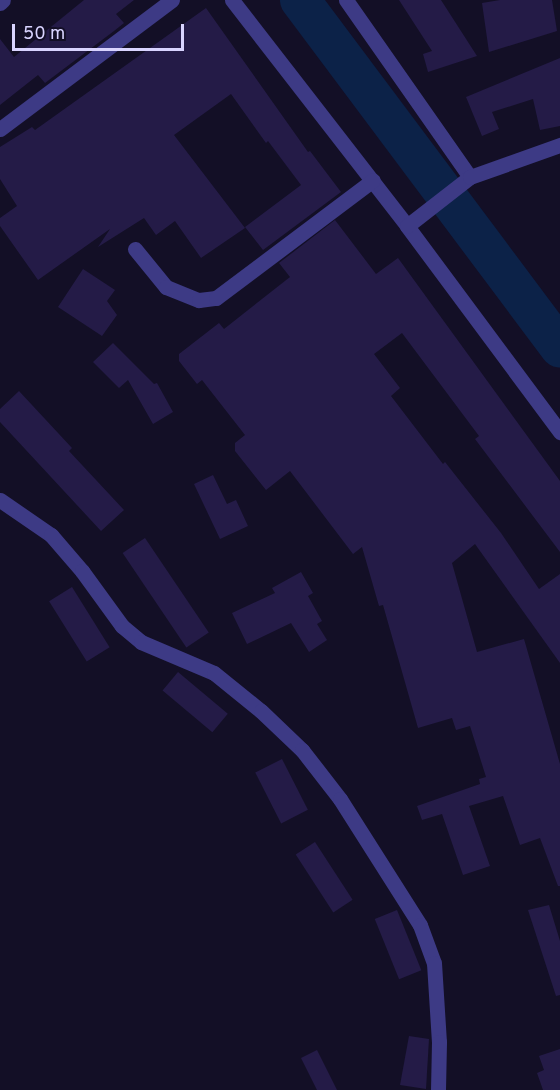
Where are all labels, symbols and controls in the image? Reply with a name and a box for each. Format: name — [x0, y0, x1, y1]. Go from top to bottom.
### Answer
scale bar — [15, 12, 188, 50]
text: 50 m — [23, 23, 65, 46]

